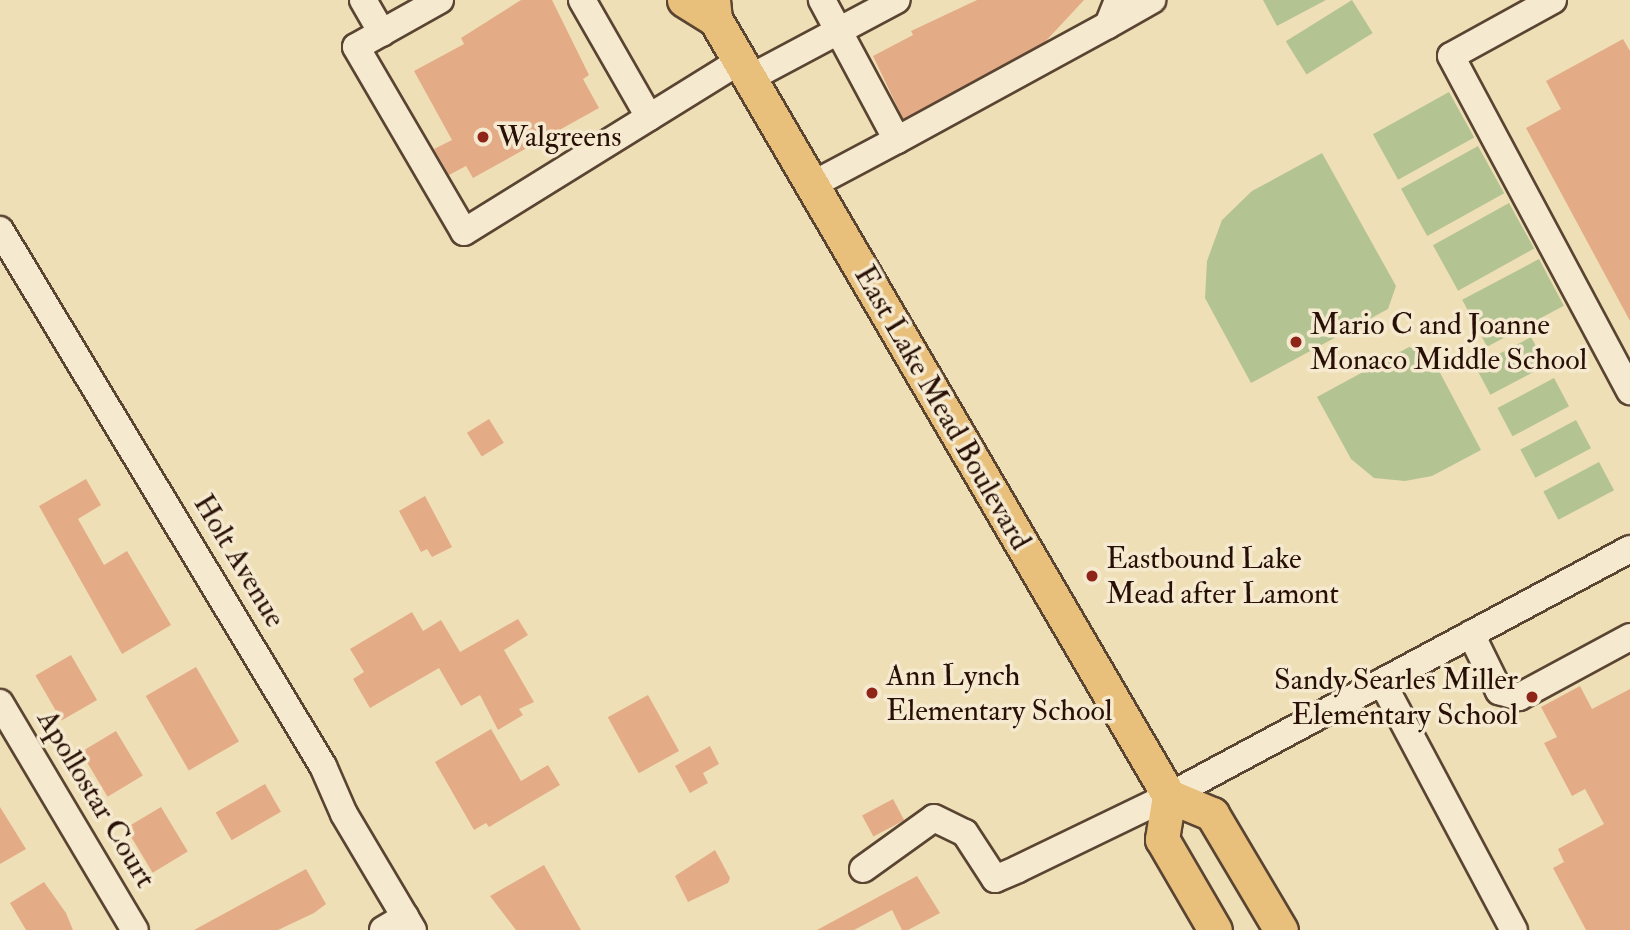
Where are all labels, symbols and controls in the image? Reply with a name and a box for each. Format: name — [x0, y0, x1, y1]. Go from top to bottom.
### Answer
place label: Walgreens — [497, 119, 622, 155]
marker: Walgreens — [475, 129, 491, 145]
street label: East Lake Mead Boulevard — [846, 259, 1038, 557]
place label: Mario C and Joanne Monaco Middle School — [1310, 307, 1587, 378]
marker: Mario C and Joanne Monaco Middle School — [1288, 334, 1304, 350]
street label: Holt Avenue — [185, 488, 293, 634]
place label: Eastbound Lake Mead after Lamont — [1106, 541, 1339, 612]
marker: Eastbound Lake Mead after Lamont — [1084, 568, 1100, 584]
place label: Ann Lynch Elementary School — [886, 658, 1112, 728]
place label: Sandy Searles Miller Elementary School — [1274, 662, 1518, 732]
marker: Ann Lynch Elementary School — [864, 685, 880, 701]
marker: Sandy Searles Miller Elementary School — [1524, 689, 1540, 705]
street label: Apollostar Court — [29, 704, 163, 894]

